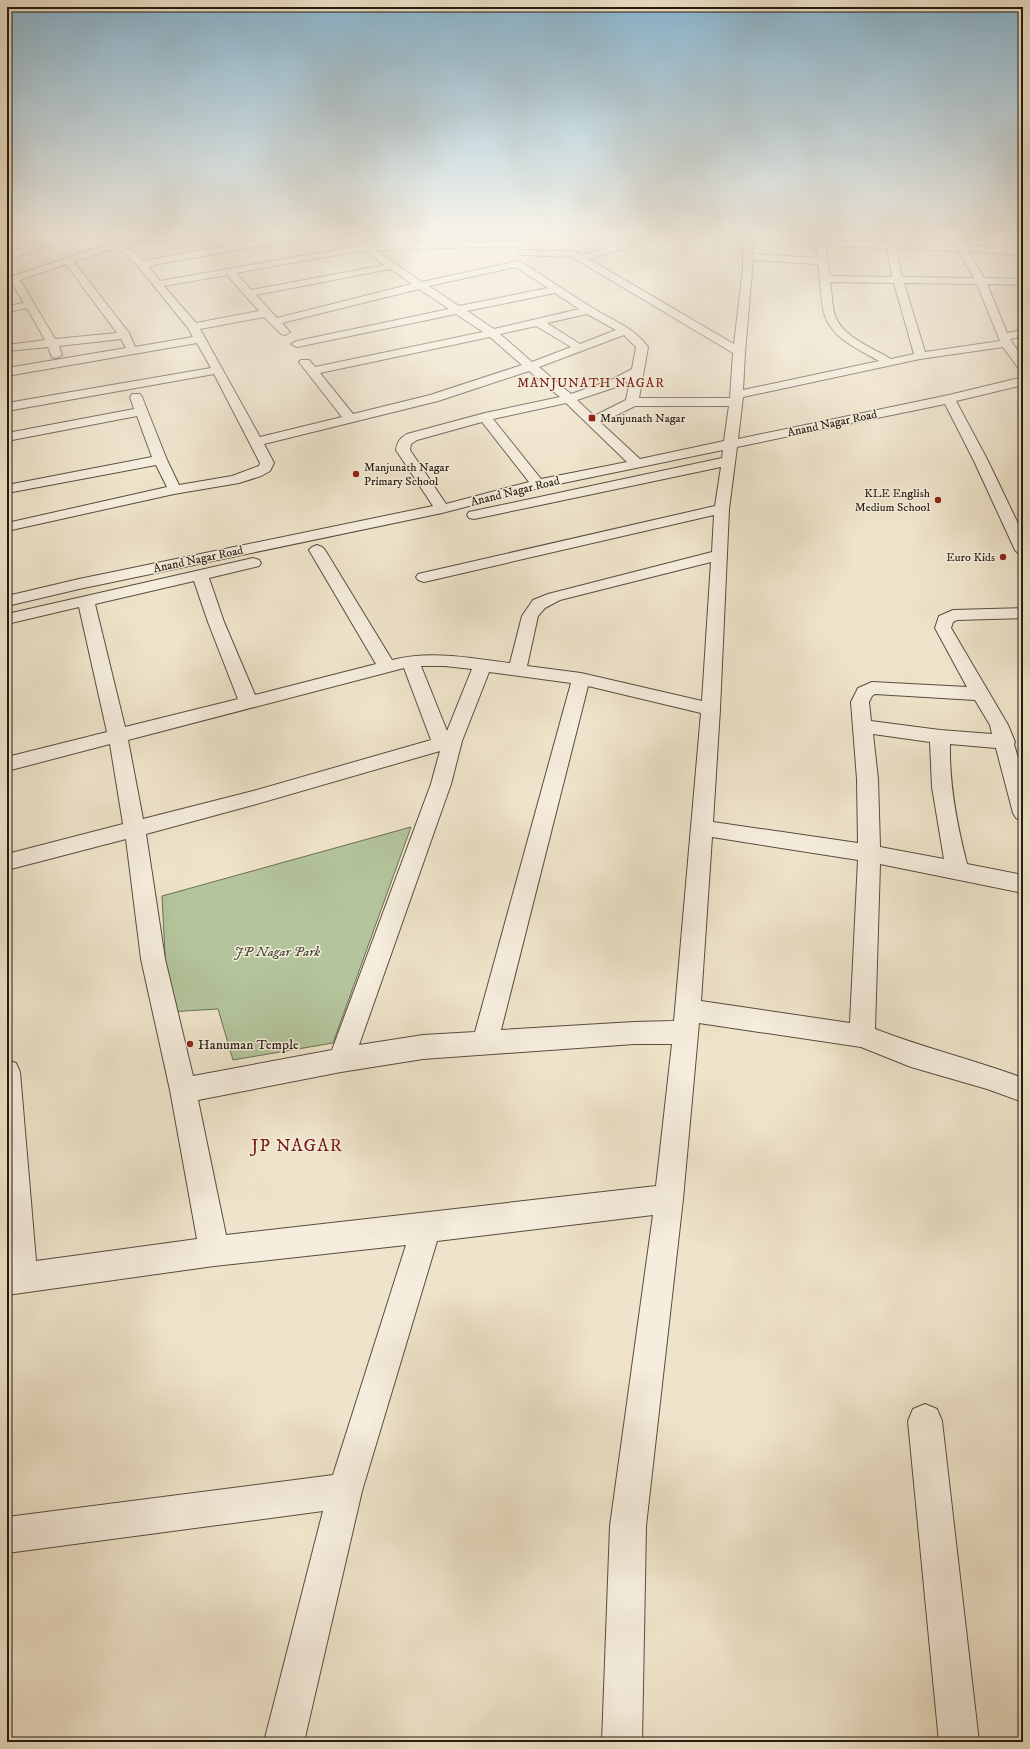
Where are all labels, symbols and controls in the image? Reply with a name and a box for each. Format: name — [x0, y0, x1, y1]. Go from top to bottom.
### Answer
district label: MANJUNATH NAGAR — [517, 375, 665, 391]
street label: Anand Nagar Road — [786, 407, 878, 440]
place label: Manjunath Nagar — [600, 411, 686, 426]
marker: Manjunath Nagar — [587, 413, 597, 423]
place label: Manjunath Nagar Primary School — [364, 460, 450, 489]
marker: Manjunath Nagar Primary School — [351, 469, 361, 479]
street label: Anand Nagar Road — [469, 473, 561, 510]
place label: KLE English Medium School — [855, 486, 931, 515]
marker: KLE English Medium School — [933, 495, 943, 505]
street label: Anand Nagar Road — [152, 543, 244, 576]
place label: Euro Kids — [946, 550, 995, 565]
marker: Euro Kids — [998, 552, 1008, 562]
park label: JP Nagar Park — [234, 943, 320, 961]
place label: Hanuman Temple — [198, 1036, 299, 1054]
marker: Hanuman Temple — [185, 1039, 195, 1049]
district label: JP NAGAR — [249, 1135, 343, 1157]

